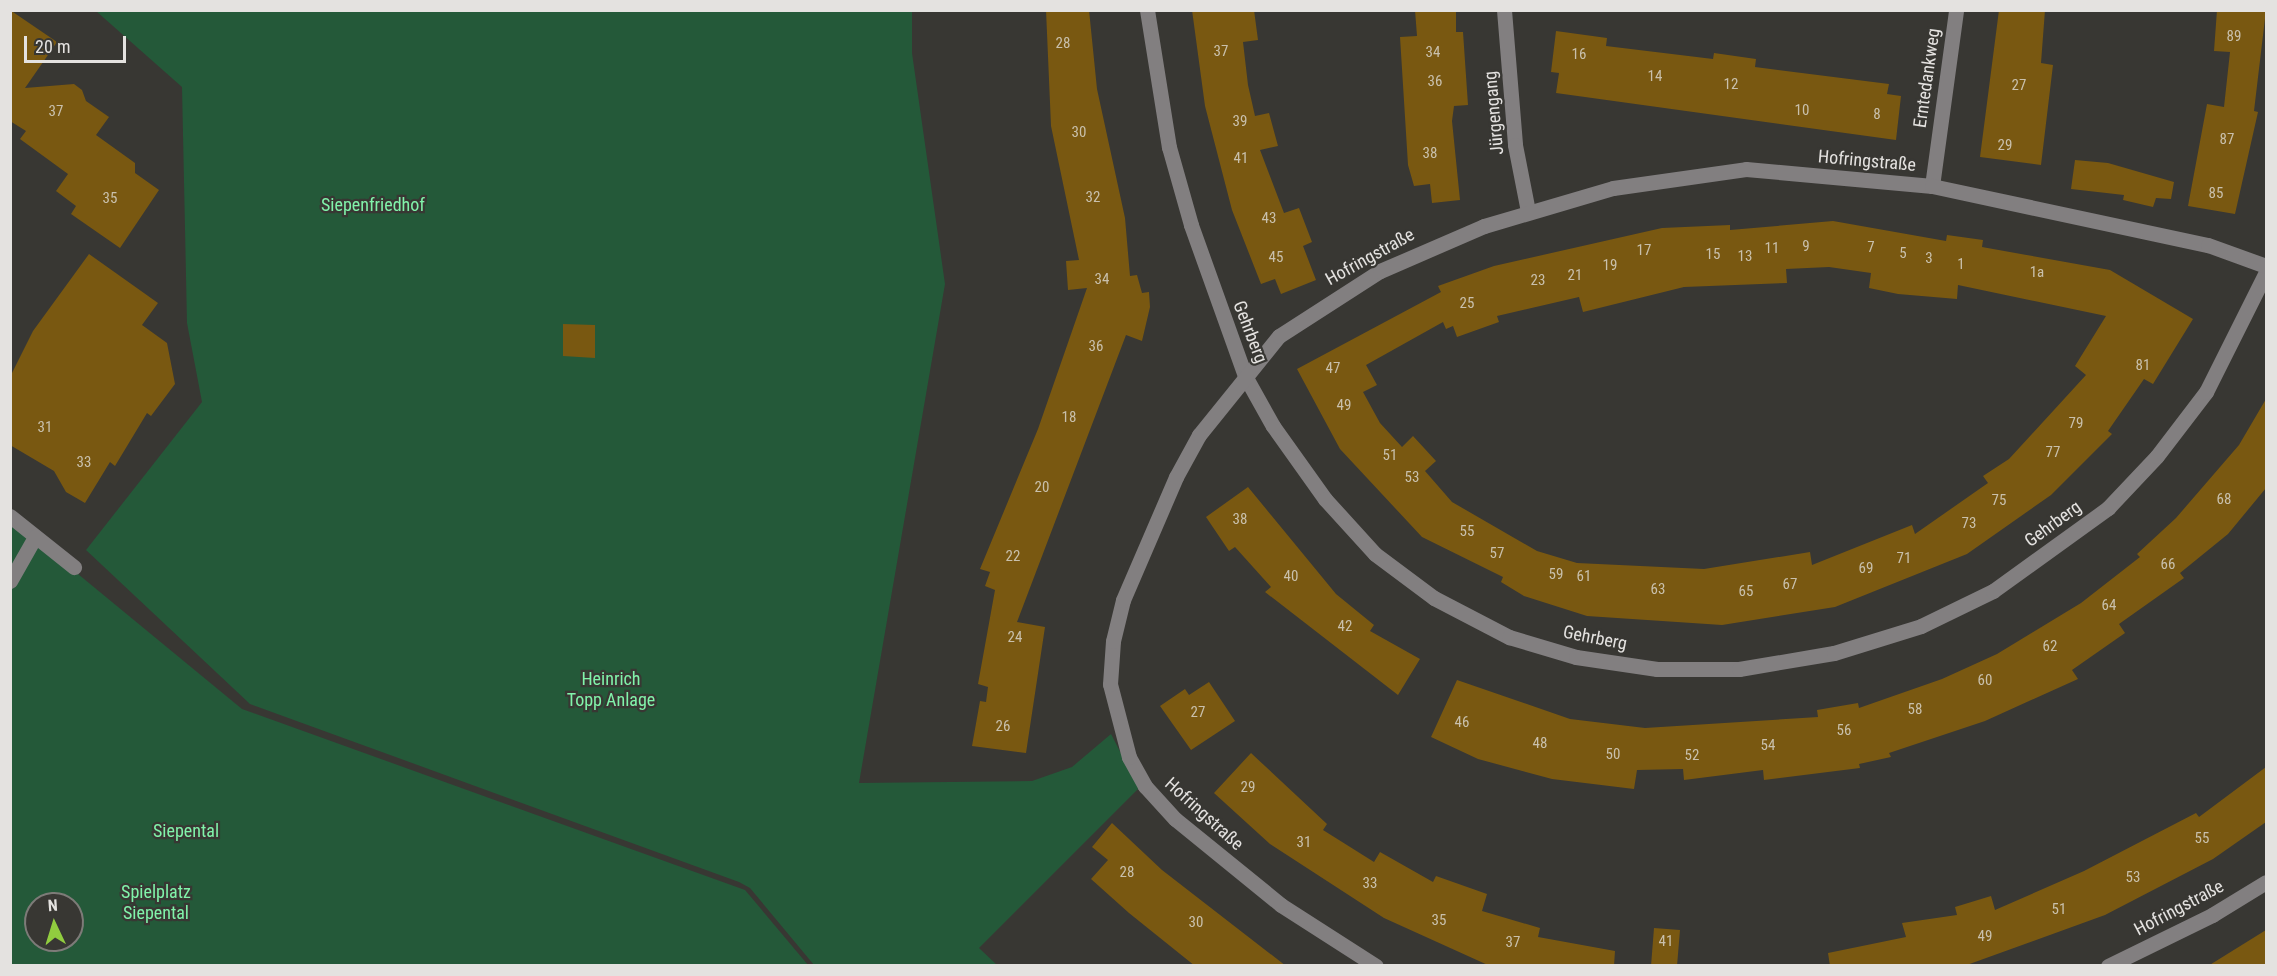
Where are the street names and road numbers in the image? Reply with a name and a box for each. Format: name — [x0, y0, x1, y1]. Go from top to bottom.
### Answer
street label: Erntedankweg — [1909, 27, 1945, 129]
street label: Jürgengang — [1480, 70, 1508, 156]
street label: Hofringstraße — [1817, 146, 1917, 176]
street label: Hofringstraße — [1322, 224, 1418, 290]
street label: Gehrberg — [1228, 298, 1272, 366]
street label: Gehrberg — [2020, 496, 2086, 552]
street label: Gehrberg — [1561, 621, 1629, 655]
street label: Hofringstraße — [1160, 773, 1248, 855]
street label: Hofringstraße — [2131, 875, 2227, 941]

